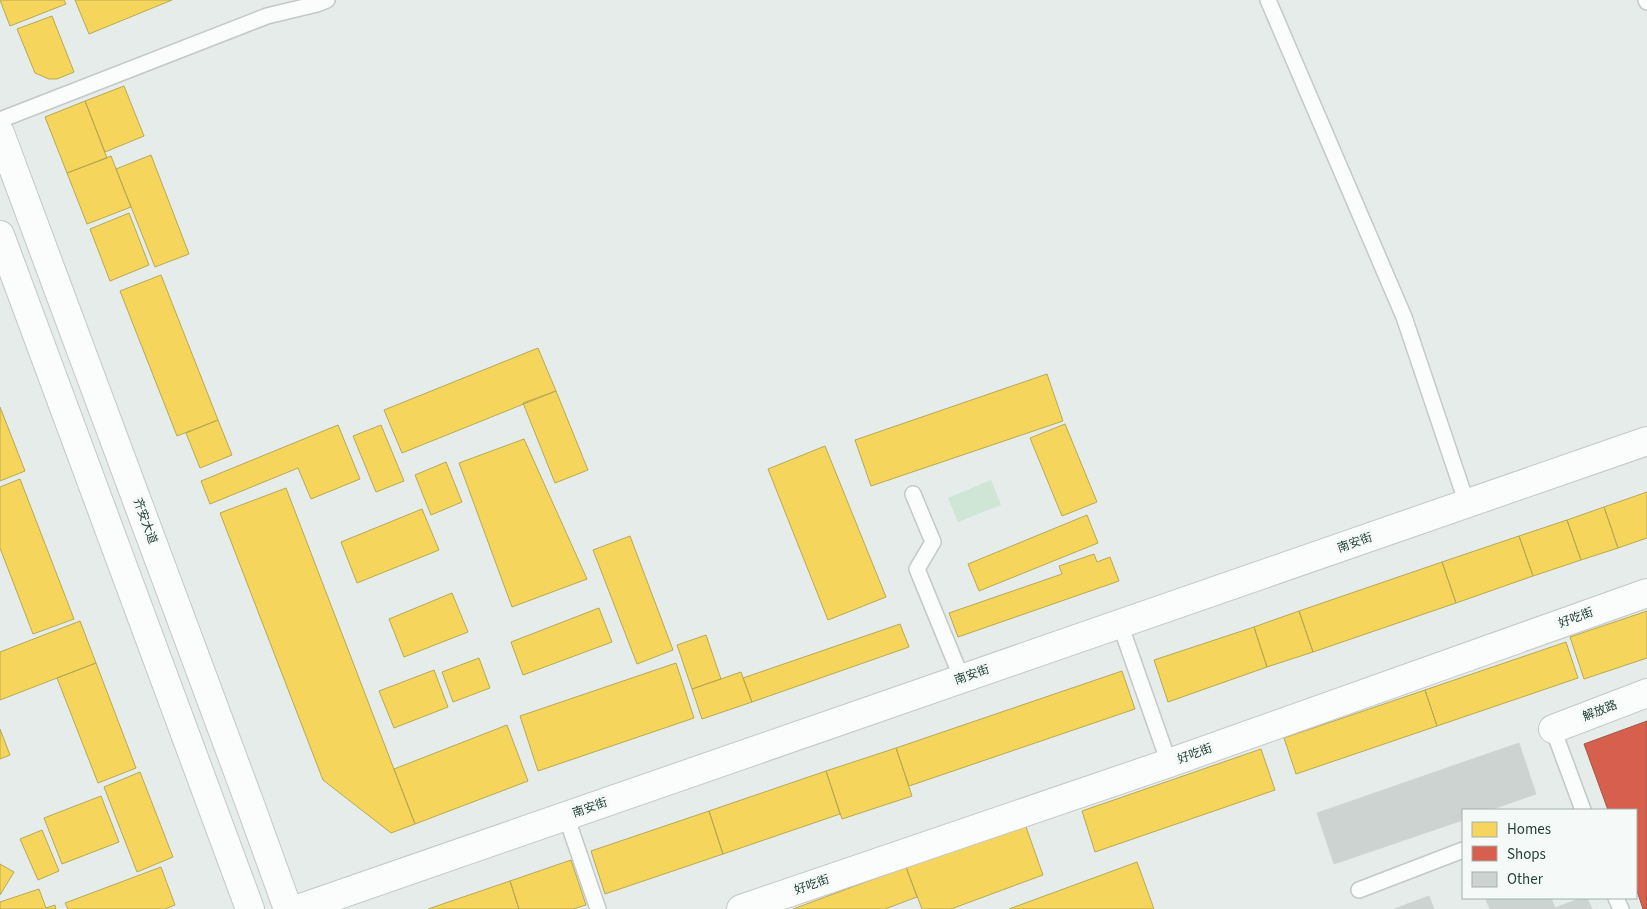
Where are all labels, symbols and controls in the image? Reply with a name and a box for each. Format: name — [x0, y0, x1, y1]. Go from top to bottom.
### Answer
street label: 齐安大道 — [129, 496, 161, 546]
street label: 南安街 — [1335, 529, 1375, 557]
street label: 好吃街 — [1556, 604, 1596, 632]
street label: 南安街 — [952, 661, 992, 689]
street label: 解放路 — [1580, 697, 1620, 725]
street label: 好吃街 — [1175, 740, 1215, 768]
street label: 南安街 — [570, 794, 610, 822]
legend — [1462, 809, 1637, 899]
text: Homes — [1507, 819, 1551, 840]
text: Shops — [1507, 844, 1546, 865]
text: Other — [1507, 869, 1544, 890]
street label: 好吃街 — [792, 871, 832, 899]

